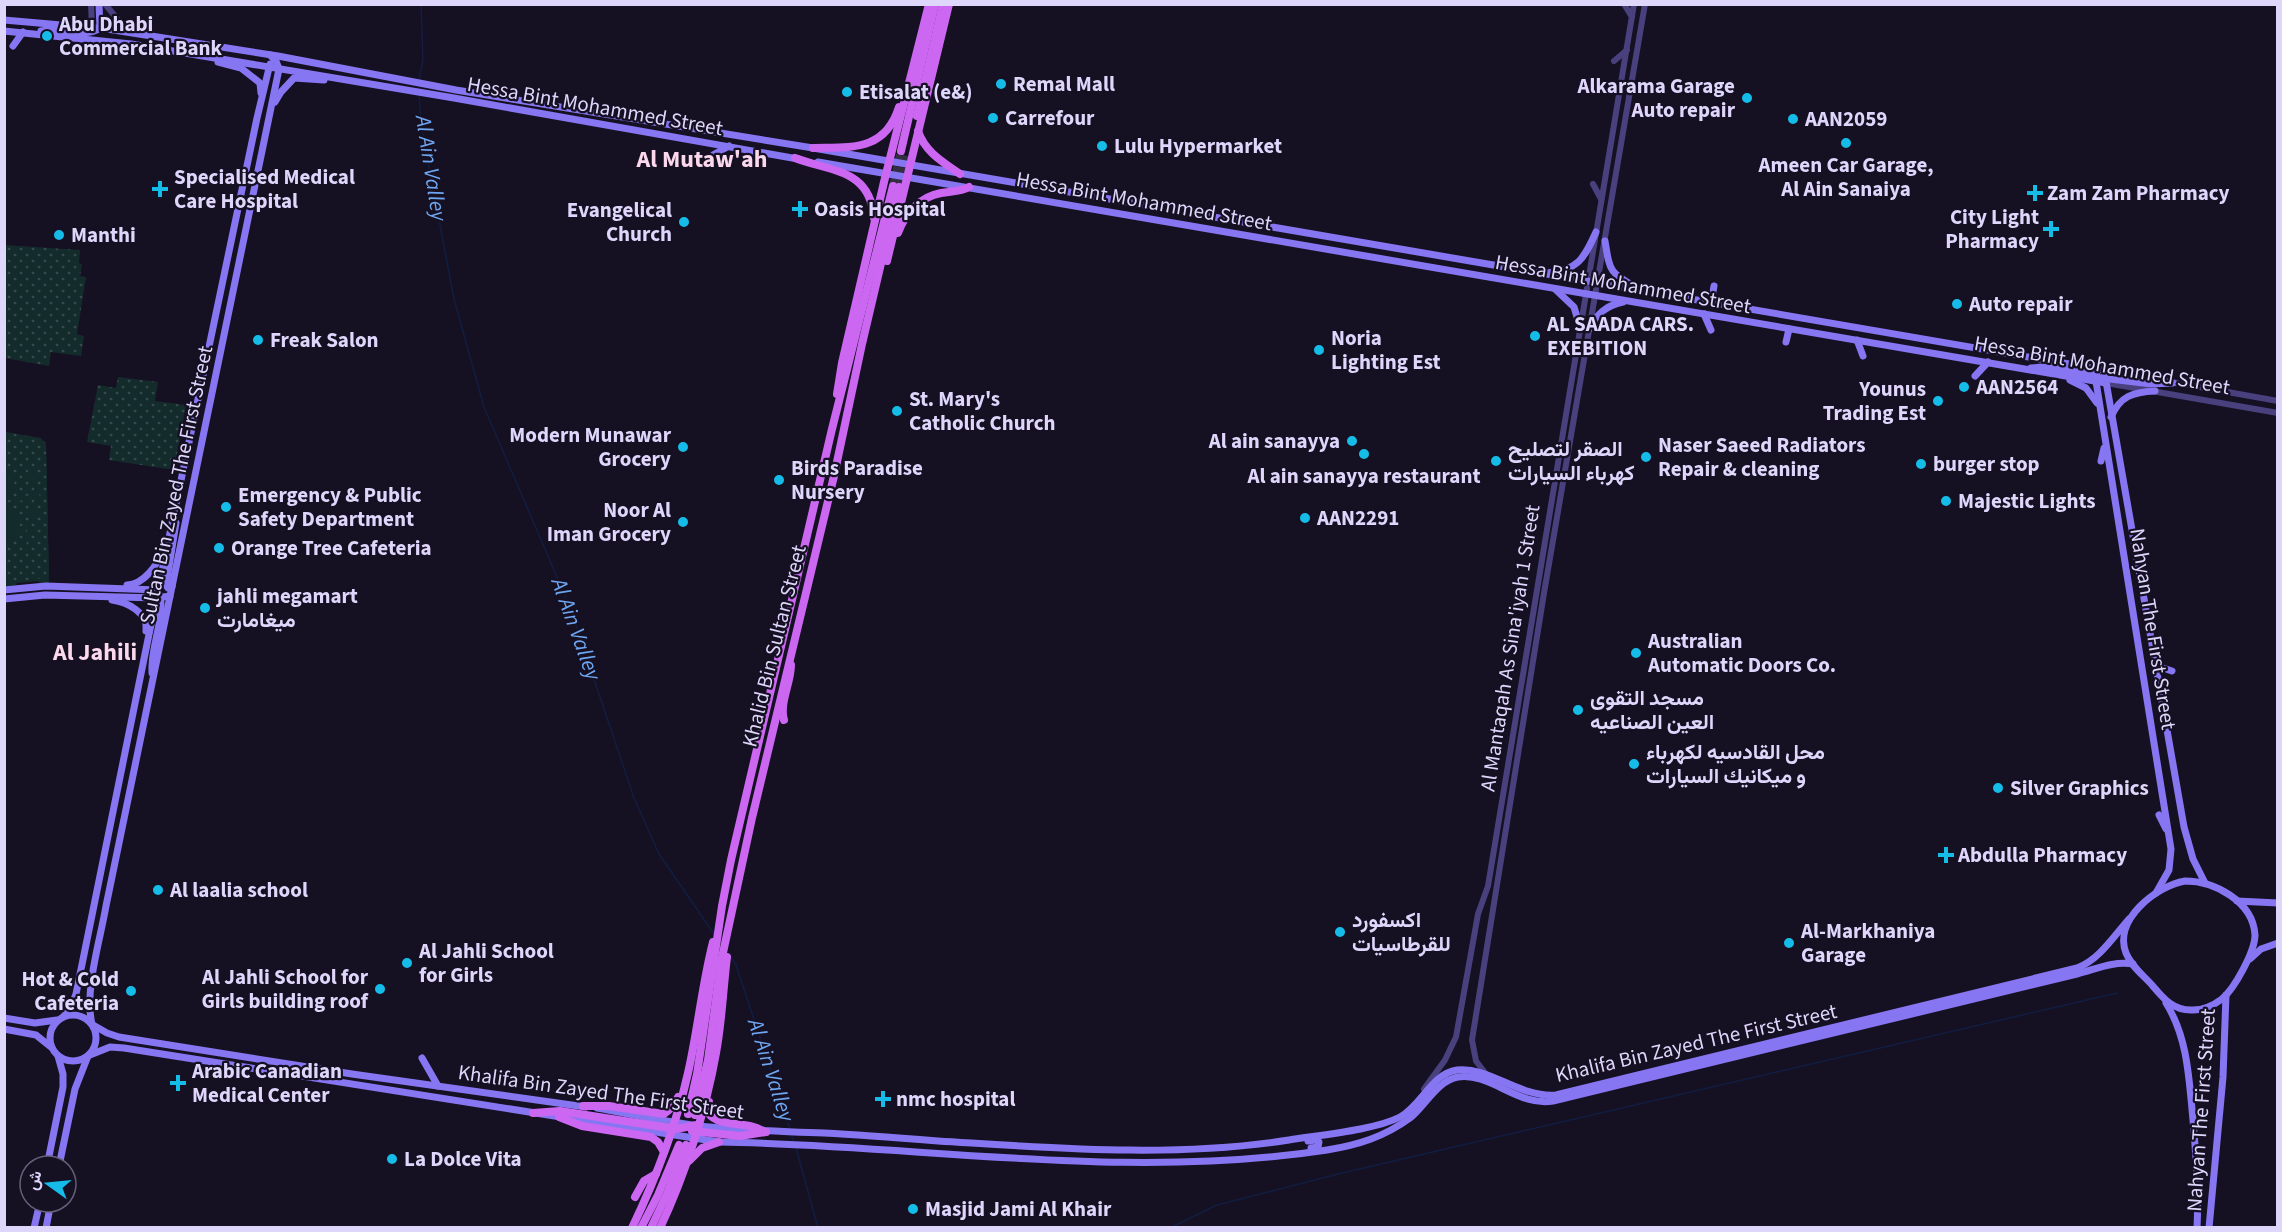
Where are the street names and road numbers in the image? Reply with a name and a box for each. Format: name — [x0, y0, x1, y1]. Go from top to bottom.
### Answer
street label: Hessa Bint Mohammed Street — [465, 69, 725, 143]
street label: Hessa Bint Mohammed Street — [1014, 164, 1274, 238]
street label: Hessa Bint Mohammed Street — [1493, 247, 1753, 321]
street label: Hessa Bint Mohammed Street — [1972, 328, 2232, 402]
street label: Sultan Bin Zayed The First Street — [132, 343, 220, 627]
street label: Al Mantaqah As Sina'iyah 1 Street — [1473, 502, 1547, 794]
street label: Nahyan The First Street — [2122, 526, 2184, 732]
street label: Khalid Bin Sultan Street — [734, 542, 814, 750]
street label: Khalifa Bin Zayed The First Street — [1552, 996, 1840, 1090]
street label: Nahyan The First Street — [2179, 1007, 2223, 1213]
street label: Khalifa Bin Zayed The First Street — [456, 1057, 746, 1127]

